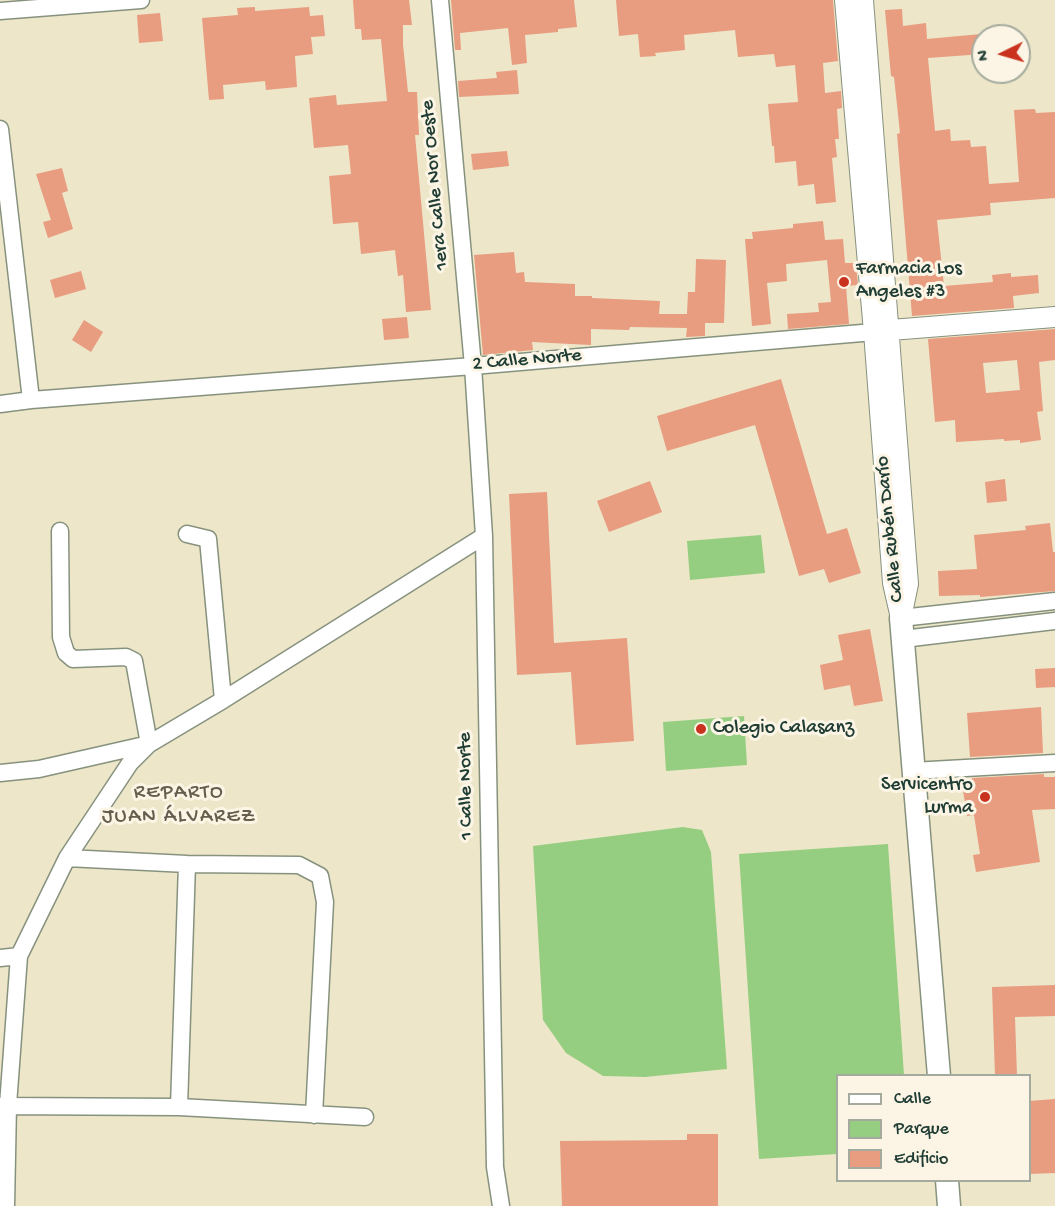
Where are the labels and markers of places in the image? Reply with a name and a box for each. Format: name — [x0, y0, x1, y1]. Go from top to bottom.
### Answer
place label: Farmacia Los Angeles #3 — [856, 258, 962, 305]
marker: Farmacia Los Angeles #3 — [837, 275, 851, 289]
place label: Colegio Calasanz — [713, 717, 854, 741]
marker: Colegio Calasanz — [694, 722, 708, 736]
place label: Servicentro Lurma — [881, 774, 973, 821]
marker: Servicentro Lurma — [978, 790, 992, 804]

